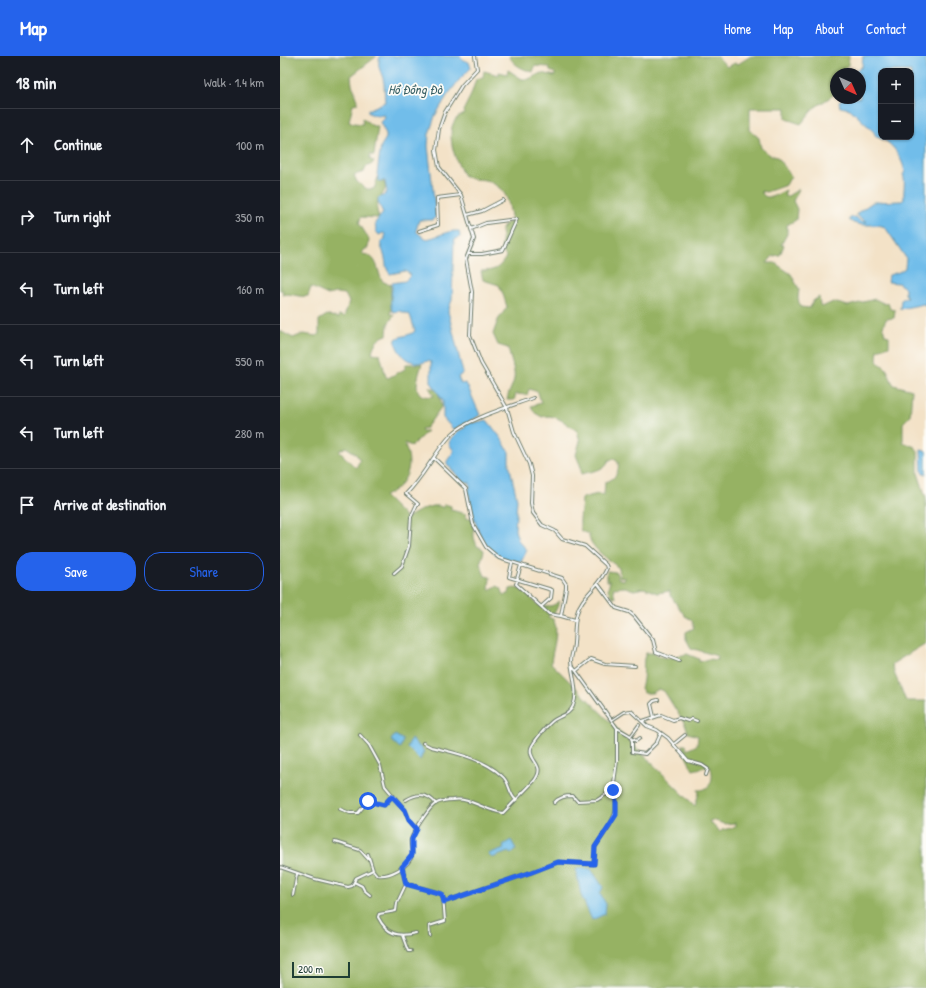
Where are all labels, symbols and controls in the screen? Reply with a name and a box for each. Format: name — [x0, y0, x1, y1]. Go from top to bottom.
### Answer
text: Map — [20, 15, 47, 41]
text: Home — [724, 19, 751, 38]
text: Map — [773, 19, 793, 38]
text: About — [815, 19, 844, 38]
text: Contact — [866, 19, 906, 38]
north arrow — [830, 68, 866, 104]
map controls — [878, 68, 914, 140]
button: + — [878, 68, 914, 104]
text: 18 min — [16, 71, 57, 94]
text: Walk · 1.4 km — [204, 73, 264, 91]
water label: Hồ Đồng Đò — [388, 80, 444, 99]
button: − — [878, 104, 914, 140]
icon: ahead — [16, 134, 38, 156]
text: Continue — [54, 134, 102, 155]
text: 100 m — [236, 136, 264, 154]
icon: right — [16, 206, 38, 228]
text: Turn right — [54, 206, 110, 227]
text: 350 m — [235, 208, 264, 226]
icon: left — [16, 278, 38, 300]
text: Turn left — [54, 278, 104, 299]
text: 160 m — [236, 280, 264, 298]
icon: left — [16, 350, 38, 372]
text: Turn left — [54, 350, 104, 371]
text: 550 m — [235, 352, 264, 370]
icon: left — [16, 422, 38, 444]
text: Turn left — [54, 422, 104, 443]
text: 280 m — [235, 424, 264, 442]
icon: arrive — [16, 494, 38, 516]
text: Arrive at destination — [54, 494, 166, 515]
button: Save — [16, 552, 136, 591]
button: Share — [144, 552, 264, 591]
route end — [604, 781, 622, 799]
route start — [359, 792, 377, 810]
scale bar — [292, 960, 350, 979]
text: 200 m — [298, 962, 323, 976]

